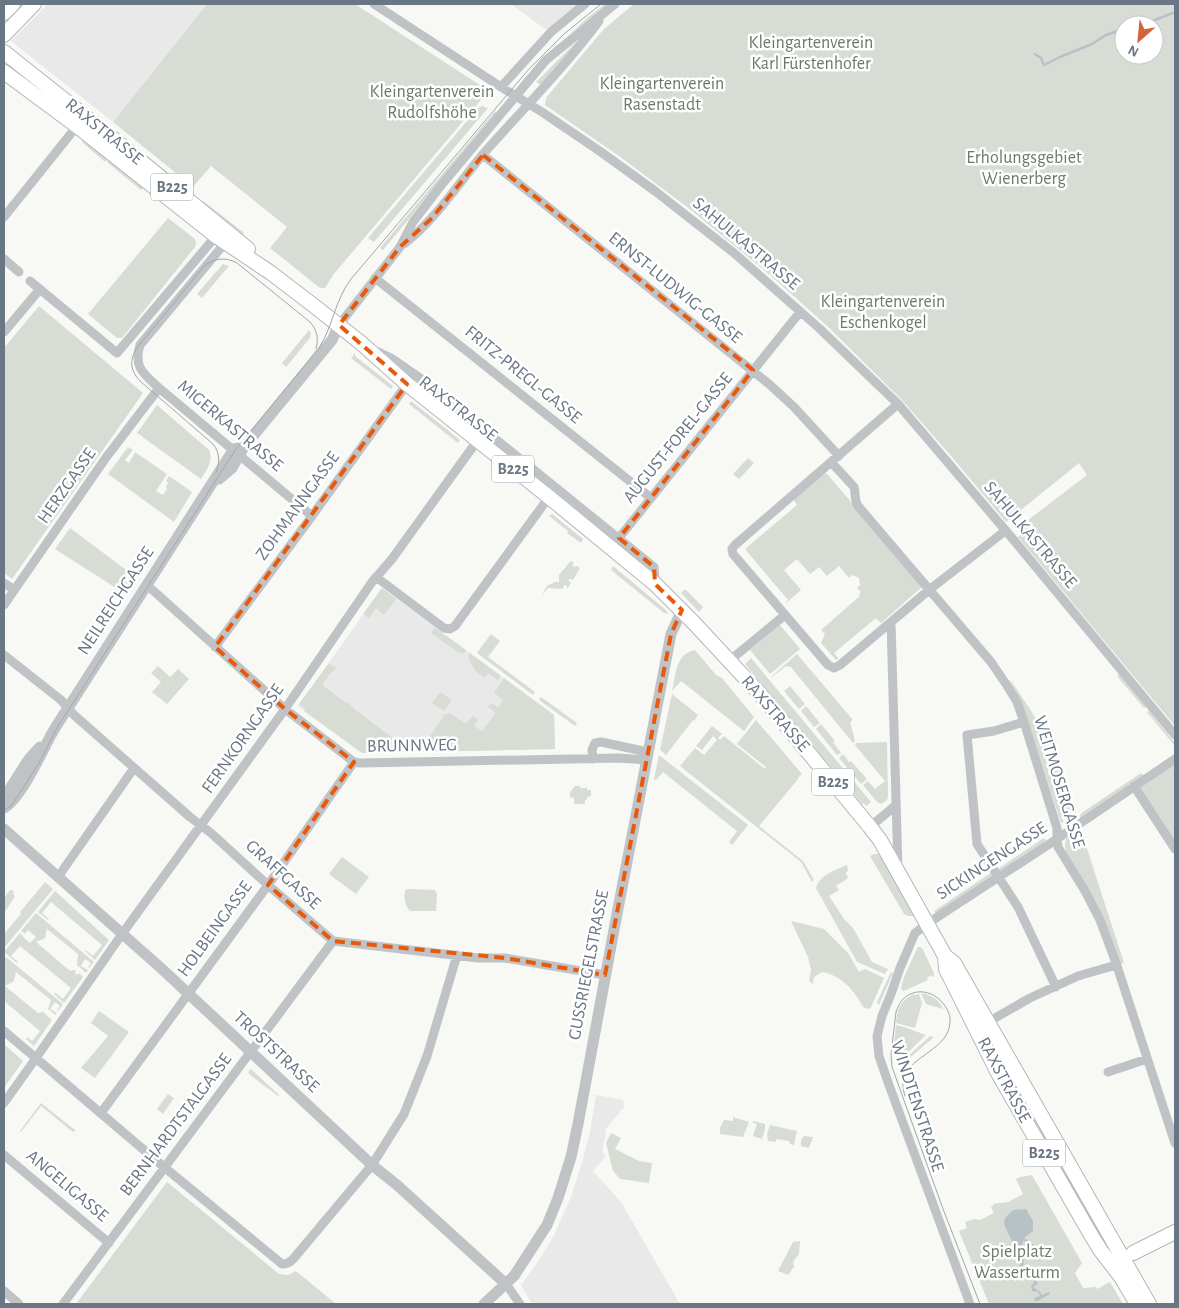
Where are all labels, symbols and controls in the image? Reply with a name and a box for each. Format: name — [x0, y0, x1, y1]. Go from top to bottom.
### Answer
north arrow — [1114, 15, 1164, 65]
park label: Kleingartenverein Karl Fürstenhofer — [749, 34, 873, 73]
text: N — [1126, 42, 1141, 59]
park label: Kleingartenverein Rasenstadt — [600, 75, 724, 114]
park label: Kleingartenverein Rudolfshöhe — [370, 83, 494, 122]
street label: RAXSTRASSE — [62, 95, 146, 169]
park label: Erholungsgebiet Wienerberg — [966, 149, 1082, 188]
road number: B225 — [151, 173, 193, 200]
street label: SAHULKASTRASSE — [689, 194, 803, 294]
street label: ERNST-LUDWIG-GASSE — [605, 229, 745, 347]
park label: Kleingartenverein Eschenkogel — [821, 293, 945, 332]
street label: FRITZ-PREGL-GASSE — [461, 323, 585, 428]
street label: AUGUST-FOREL-GASSE — [620, 369, 736, 507]
street label: RAXSTRASSE — [415, 373, 501, 445]
street label: MIGERKASTRASSE — [174, 377, 286, 475]
street label: HERZGASSE — [35, 445, 100, 527]
street label: ZOHMANNGASSE — [253, 448, 343, 563]
road number: B225 — [492, 456, 534, 482]
street label: SAHULKASTRASSE — [980, 478, 1080, 592]
street label: NEILREICHGASSE — [74, 544, 158, 658]
street label: RAXSTRASSE — [737, 673, 813, 756]
street label: FERNKORNGASSE — [199, 681, 287, 797]
street label: WEITMOSERGASSE — [1030, 714, 1088, 851]
street label: BRUNNWEG — [367, 736, 457, 756]
road number: B225 — [812, 769, 854, 796]
street label: SICKINGENGASSE — [934, 819, 1051, 903]
street label: GRAFFGASSE — [242, 837, 324, 913]
street label: HOLBEINGASSE — [175, 878, 256, 980]
street label: GUSSRIEGELSTRASSE — [566, 888, 612, 1041]
street label: TROSTSTRASSE — [230, 1008, 323, 1096]
street label: RAXSTRASSE — [974, 1034, 1034, 1126]
street label: WINDTENSTRASSE — [887, 1038, 947, 1174]
street label: BERNHARDTSTALGASSE — [117, 1050, 235, 1199]
road number: B225 — [1023, 1140, 1065, 1166]
street label: ANGELIGASSE — [23, 1147, 112, 1225]
park label: Spielplatz Wasserturm — [974, 1243, 1060, 1282]

